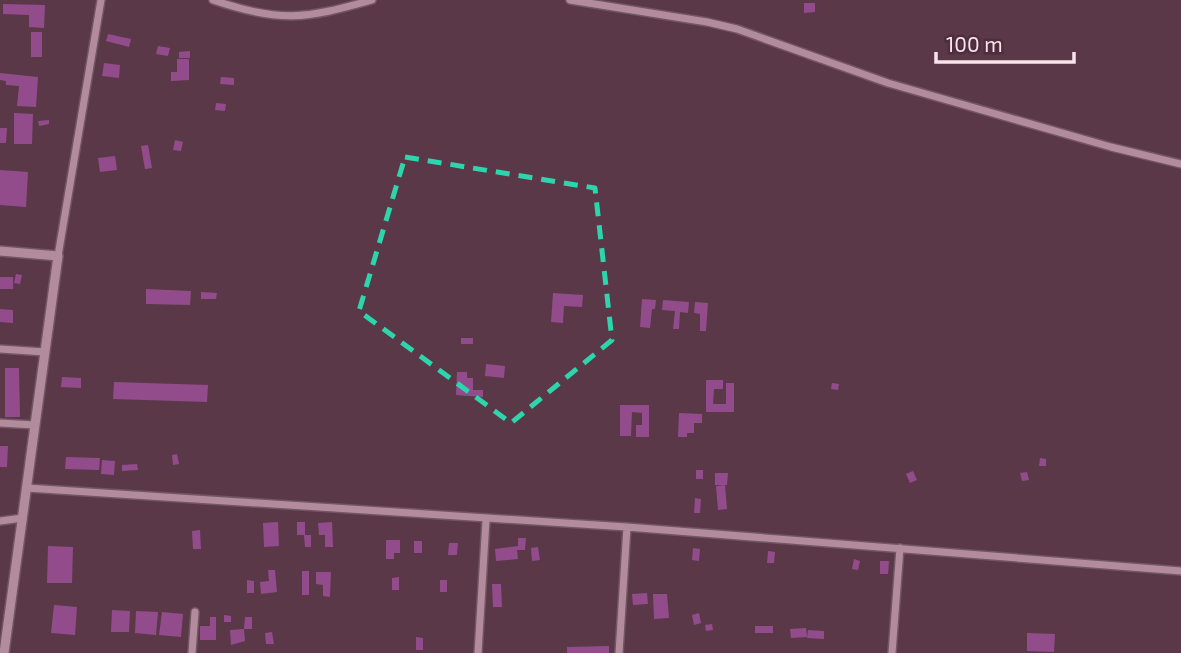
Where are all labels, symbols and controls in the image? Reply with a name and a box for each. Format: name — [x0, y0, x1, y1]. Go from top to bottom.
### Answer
scale bar — [936, 21, 1074, 65]
text: 100 m — [946, 31, 1003, 56]

